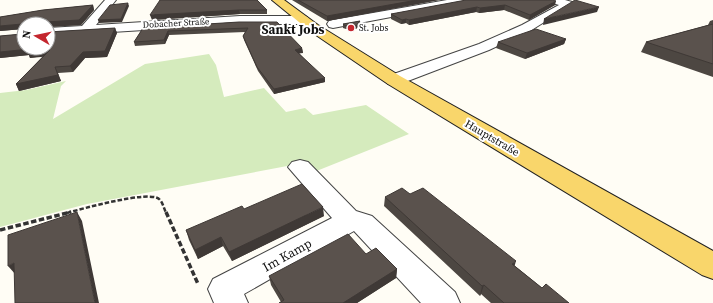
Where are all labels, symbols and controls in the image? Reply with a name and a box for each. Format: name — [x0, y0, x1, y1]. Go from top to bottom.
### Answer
street label: Dobacher Straße — [142, 15, 210, 31]
north arrow — [16, 16, 56, 56]
district label: Sankt Jobs — [262, 21, 325, 38]
place label: St. Jobs — [359, 22, 388, 34]
marker: St. Jobs — [346, 23, 356, 33]
text: N — [19, 29, 35, 40]
street label: Hauptstraße — [462, 116, 522, 160]
street label: Im Kamp — [259, 235, 315, 275]

